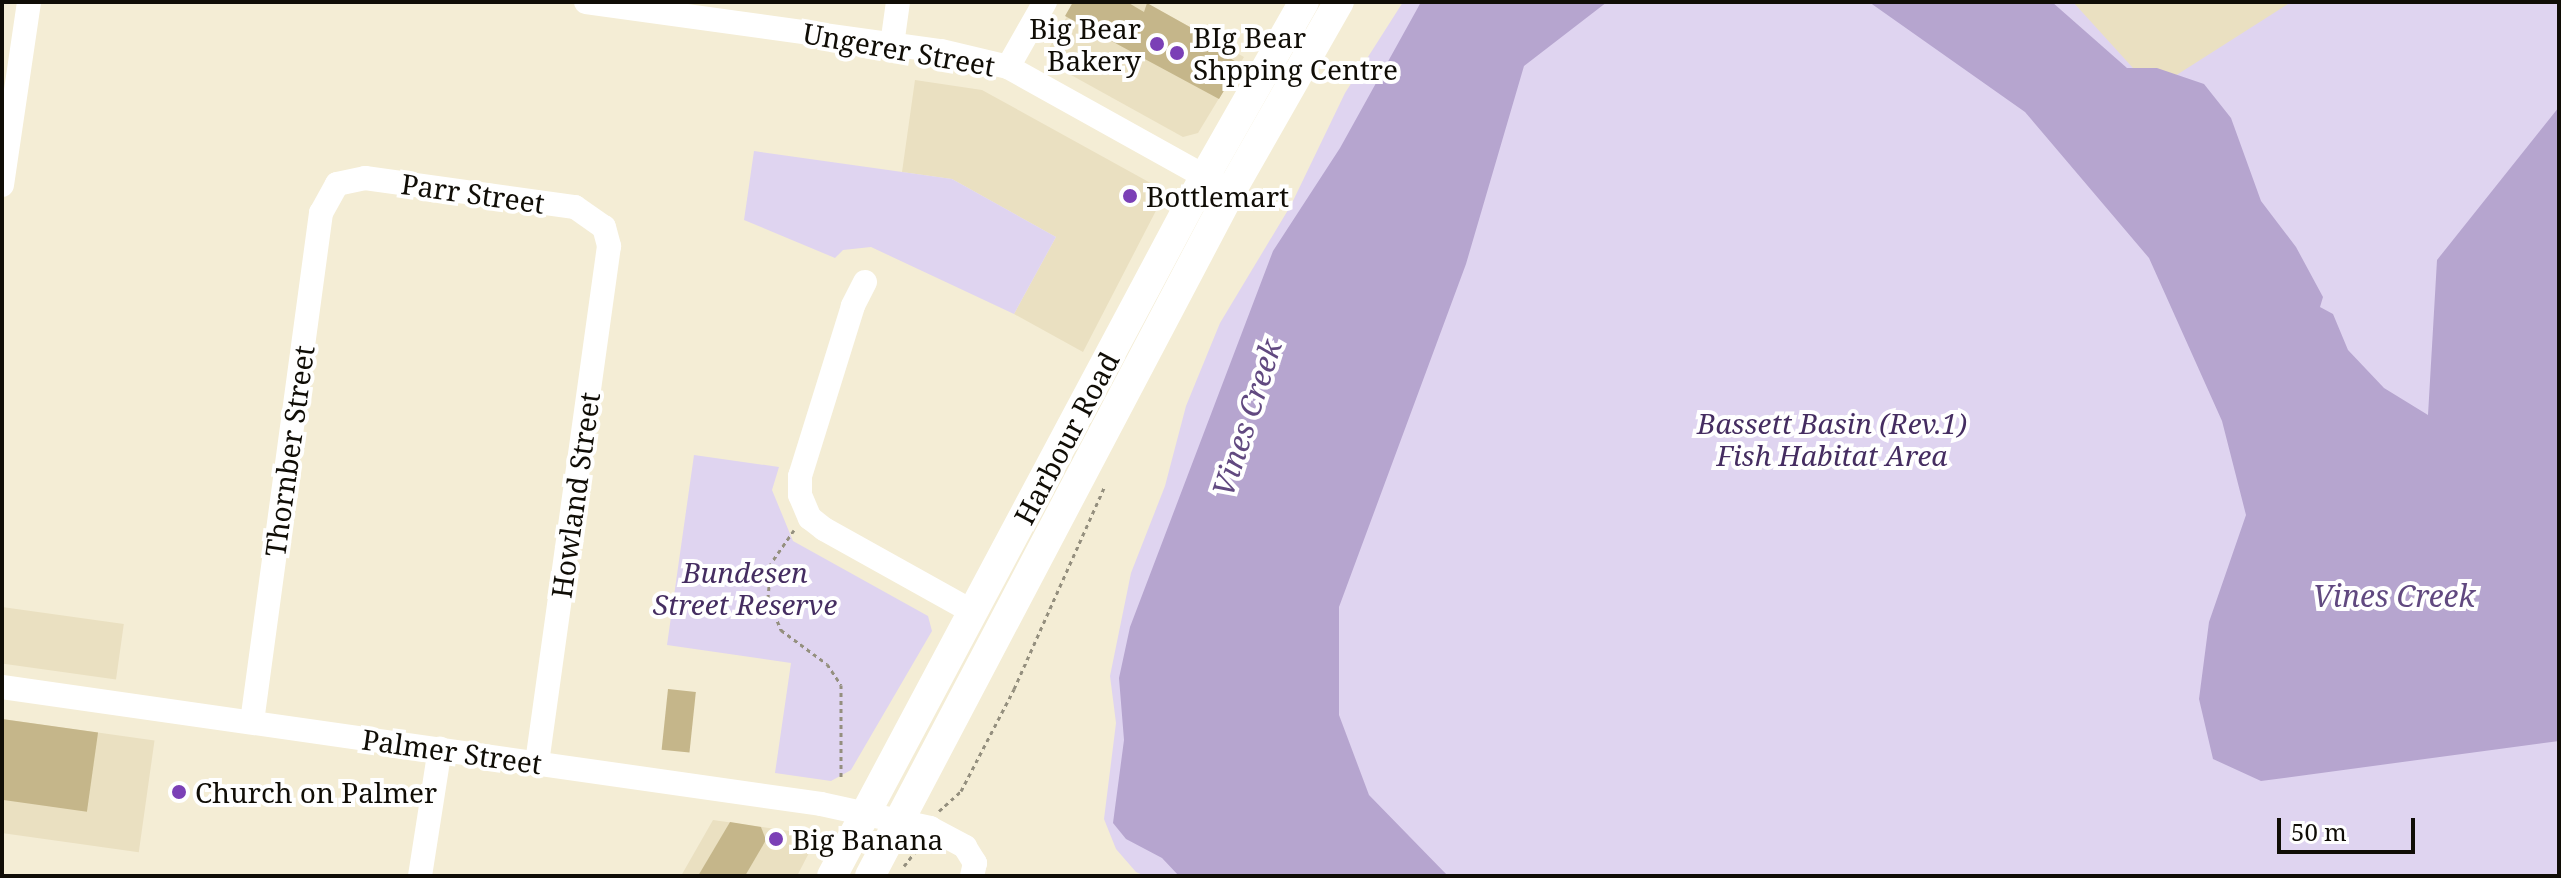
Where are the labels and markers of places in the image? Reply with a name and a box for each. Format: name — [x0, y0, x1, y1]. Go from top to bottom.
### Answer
place label: Big Bear Bakery — [1029, 11, 1141, 77]
place label: BIg Bear Shpping Centre — [1193, 20, 1398, 86]
marker: Big Bear Bakery — [1148, 35, 1166, 53]
marker: BIg Bear Shpping Centre — [1168, 44, 1186, 62]
place label: Bottlemart — [1146, 179, 1289, 213]
marker: Bottlemart — [1121, 187, 1139, 205]
place label: Church on Palmer — [195, 775, 437, 809]
marker: Church on Palmer — [170, 783, 188, 801]
place label: Big Banana — [792, 822, 943, 856]
marker: Big Banana — [767, 830, 785, 848]

